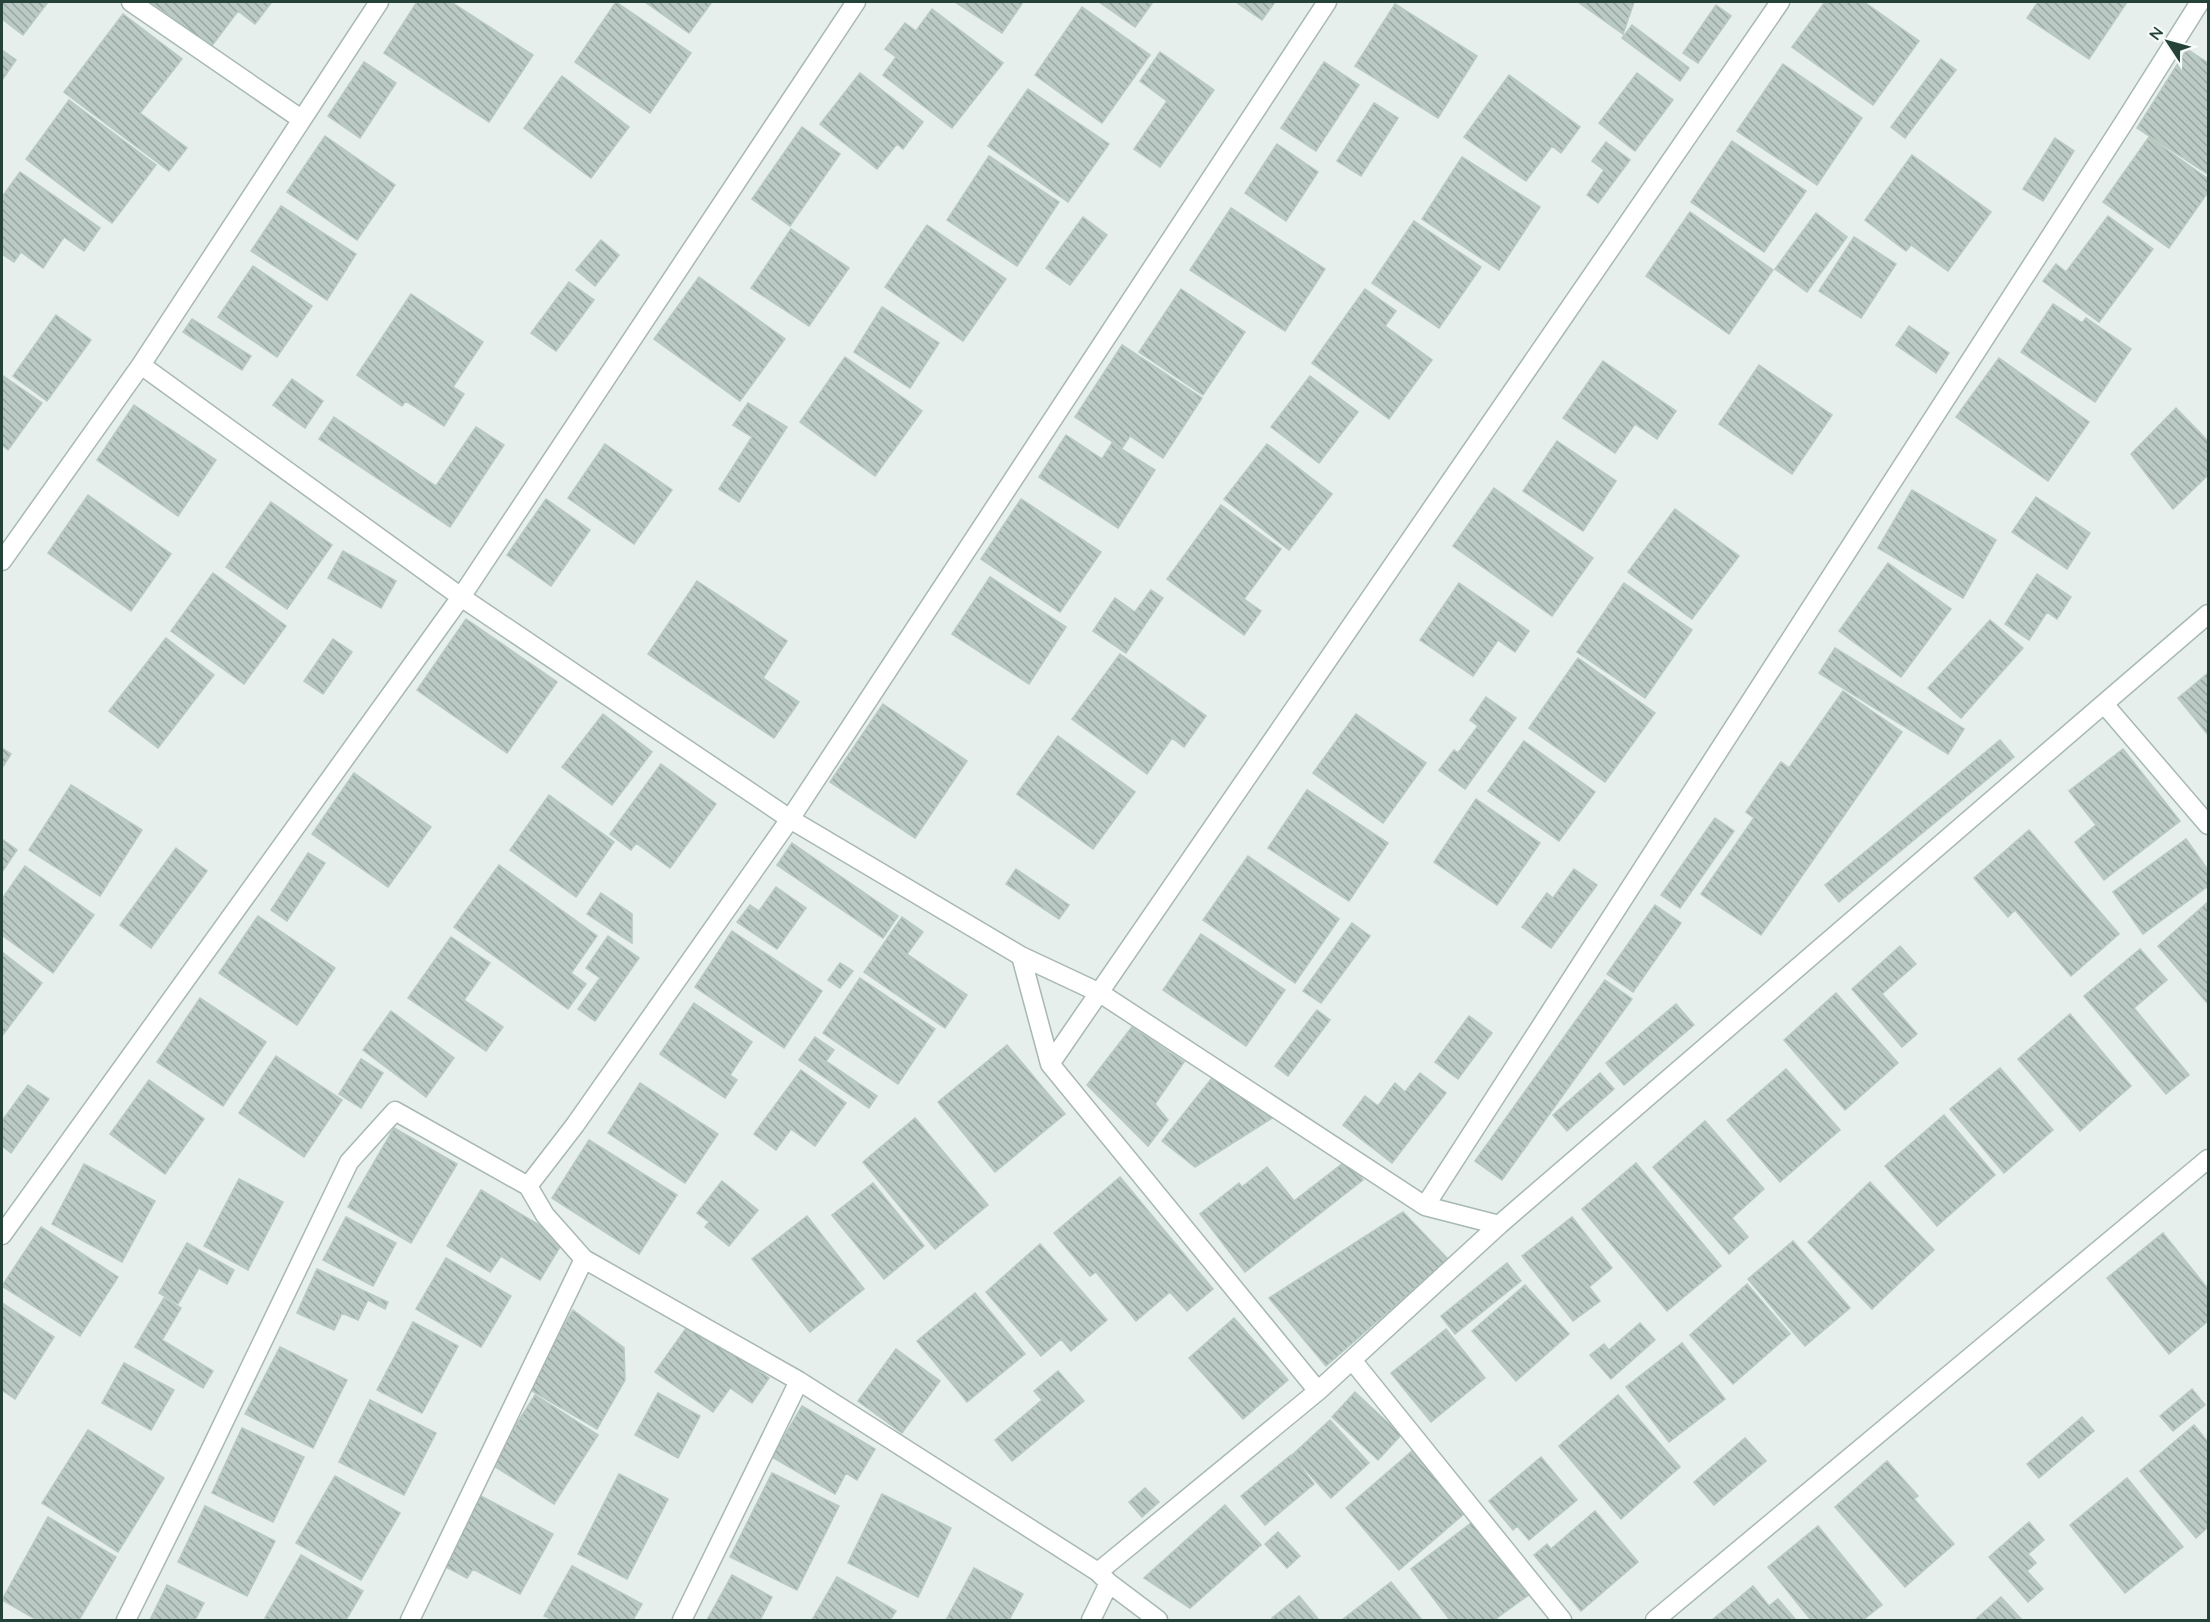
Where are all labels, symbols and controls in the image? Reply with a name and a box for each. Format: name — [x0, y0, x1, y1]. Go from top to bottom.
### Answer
north arrow — [2138, 12, 2198, 72]
text: N — [2144, 23, 2167, 44]

